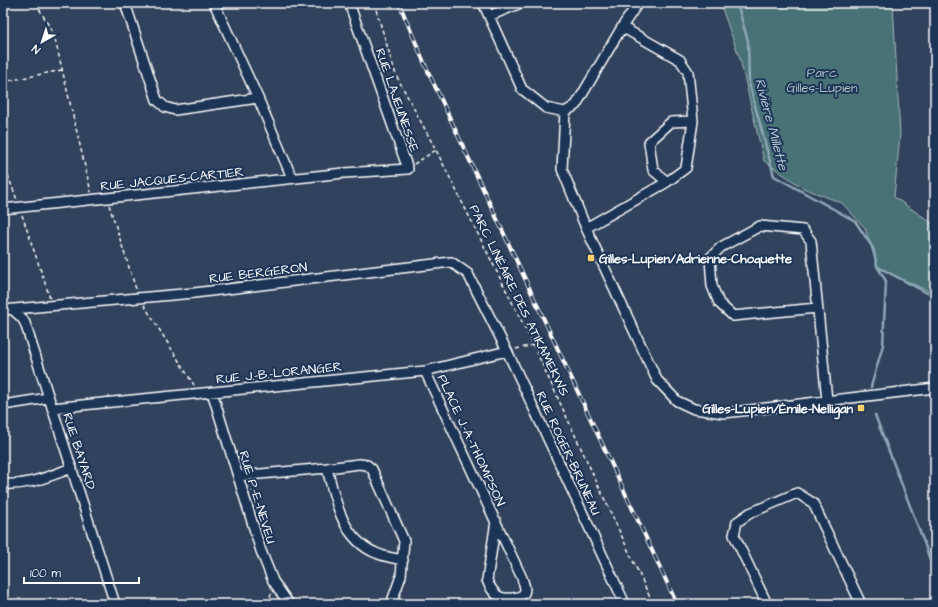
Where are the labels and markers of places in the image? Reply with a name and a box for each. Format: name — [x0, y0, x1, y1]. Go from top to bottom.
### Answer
place label: Gilles-Lupien/Adrienne-Choquette — [599, 250, 792, 269]
marker: Gilles-Lupien/Adrienne-Choquette — [586, 253, 596, 263]
place label: Gilles-Lupien/Émile-Nelligan — [702, 400, 853, 420]
marker: Gilles-Lupien/Émile-Nelligan — [856, 403, 866, 413]

